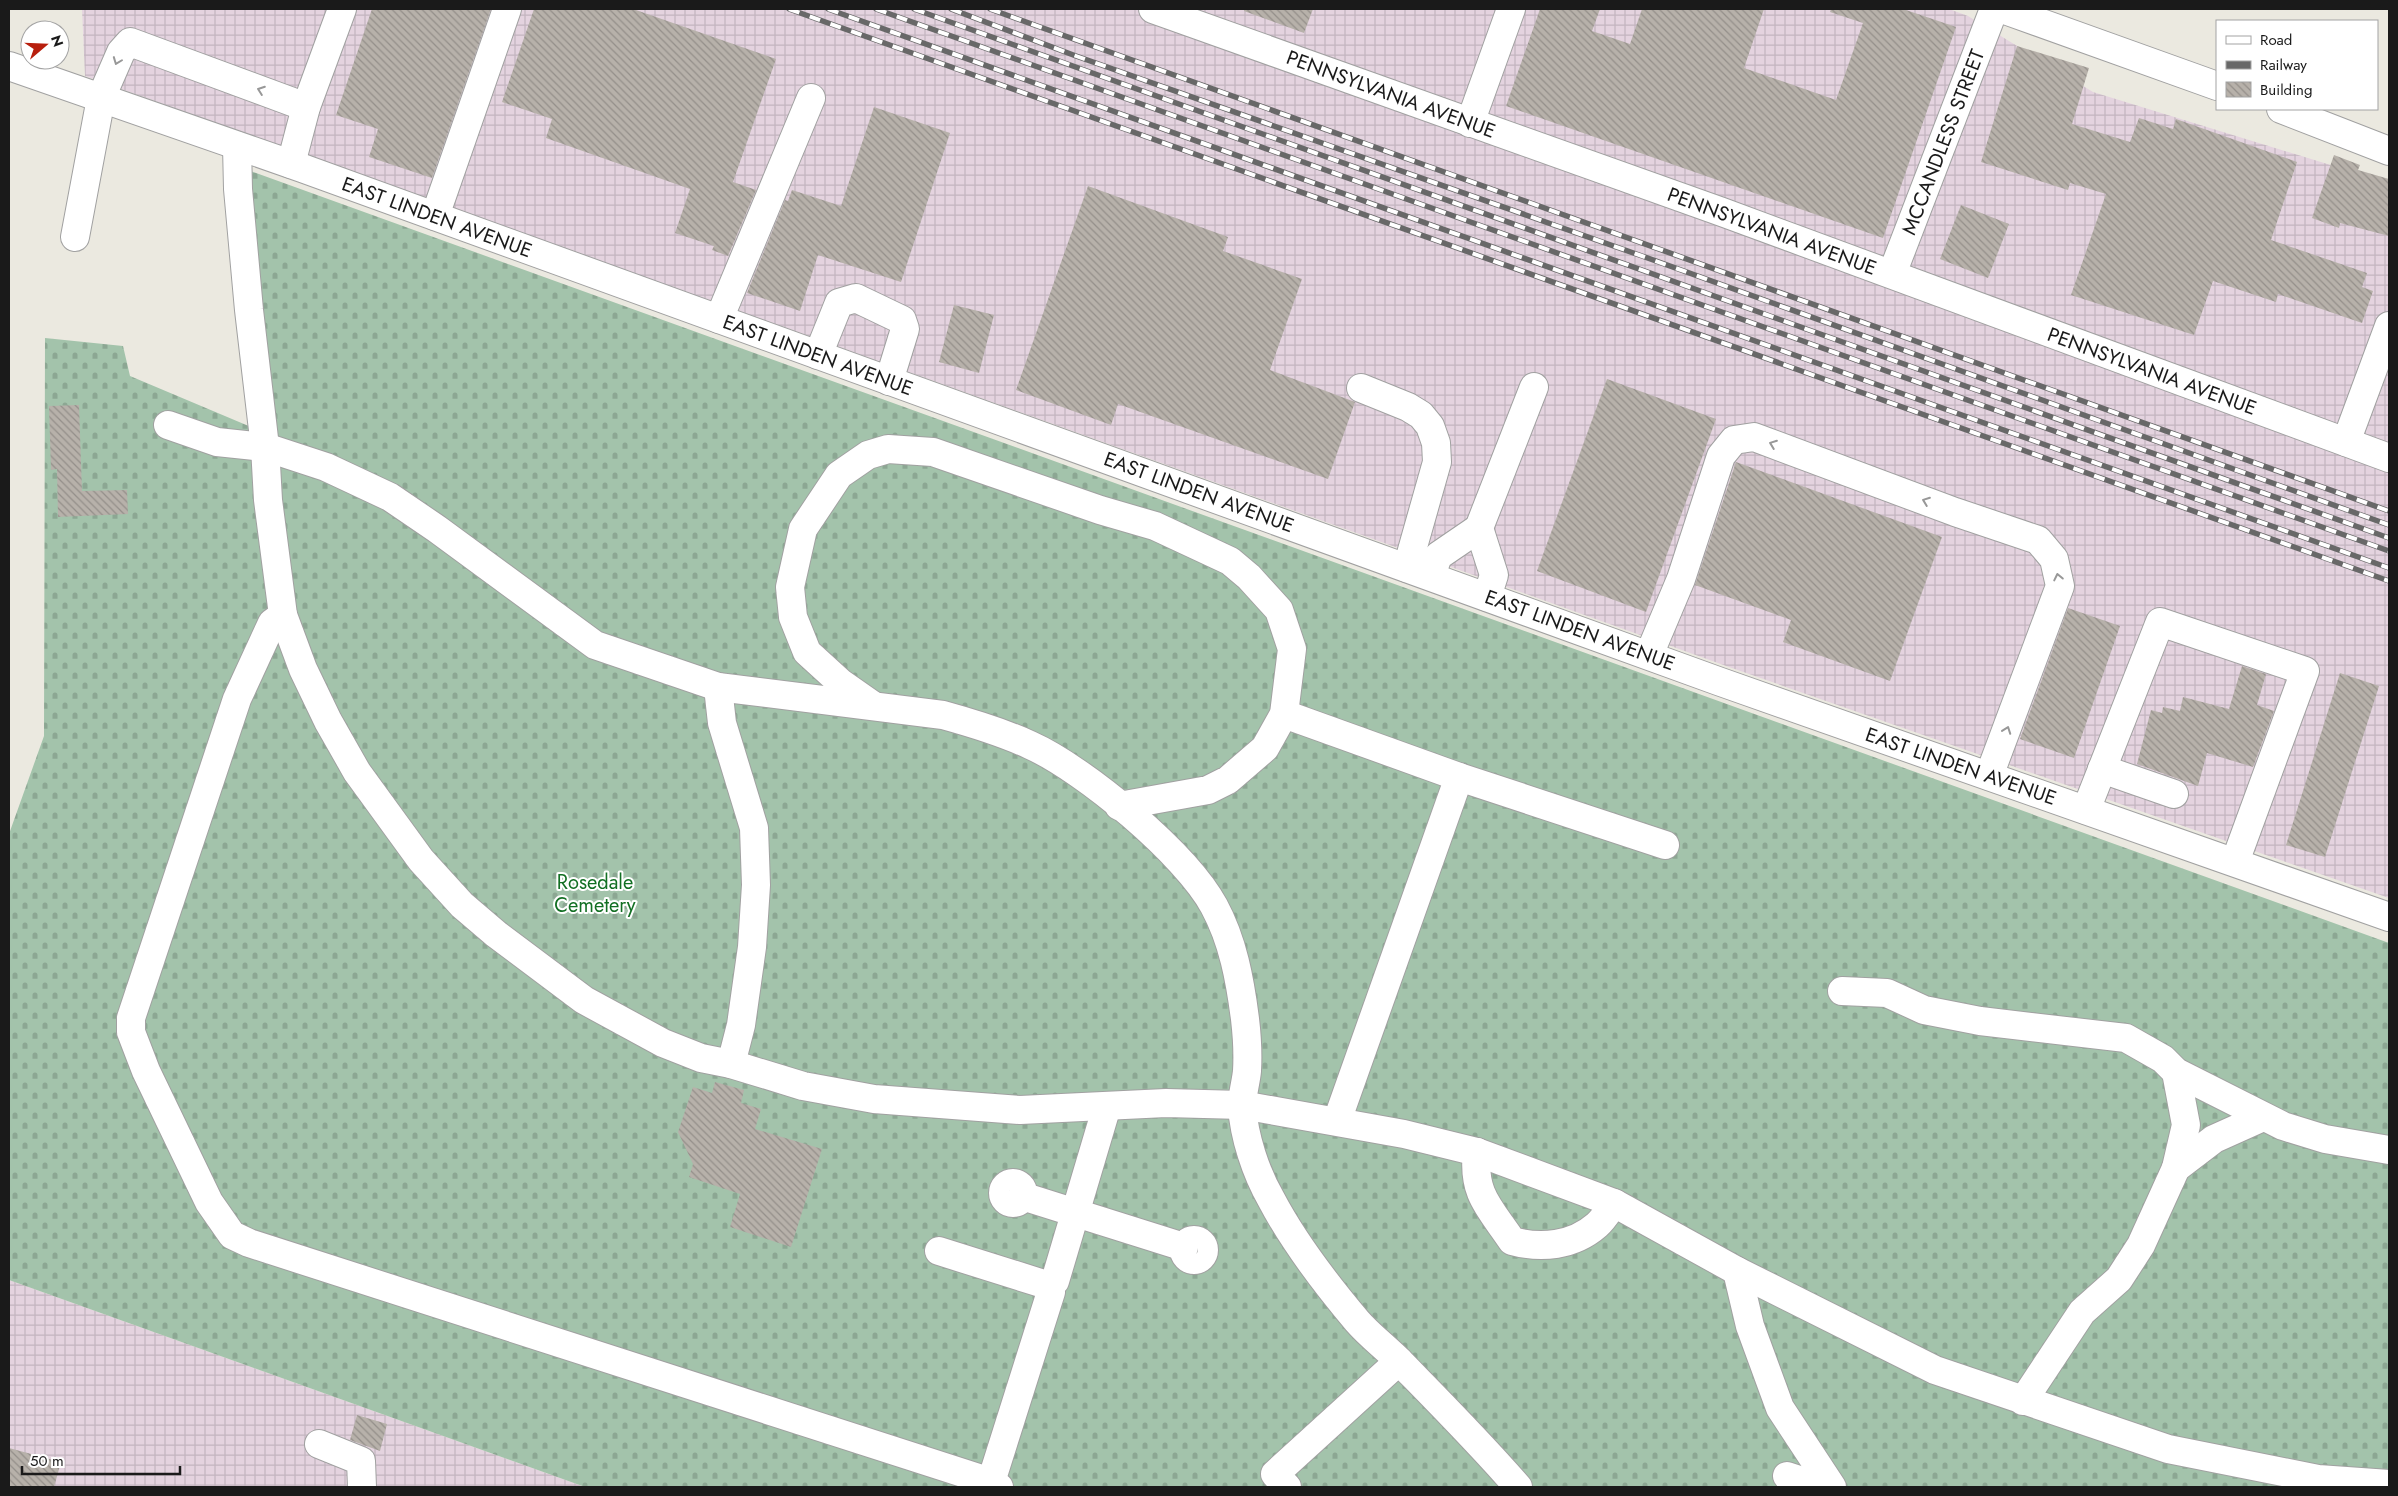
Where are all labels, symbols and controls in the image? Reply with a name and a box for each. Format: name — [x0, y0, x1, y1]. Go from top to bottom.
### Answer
north arrow — [20, 20, 70, 70]
legend — [2216, 20, 2378, 110]
text: Road — [2260, 29, 2292, 51]
text: N — [46, 32, 69, 49]
street label: PENNSYLVANIA AVENUE — [1282, 43, 1499, 146]
street label: MCCANDLESS STREET — [1895, 45, 1992, 239]
text: Railway — [2260, 54, 2307, 76]
one-way arrow — [113, 57, 123, 65]
text: Building — [2260, 79, 2312, 101]
one-way arrow — [257, 86, 265, 96]
street label: EAST LINDEN AVENUE — [338, 170, 536, 265]
street label: PENNSYLVANIA AVENUE — [1663, 180, 1880, 283]
street label: EAST LINDEN AVENUE — [719, 308, 917, 403]
street label: PENNSYLVANIA AVENUE — [2043, 320, 2260, 423]
one-way arrow — [1770, 440, 1778, 450]
street label: EAST LINDEN AVENUE — [1100, 445, 1298, 540]
one-way arrow — [1922, 497, 1930, 507]
one-way arrow — [2053, 573, 2064, 582]
street label: EAST LINDEN AVENUE — [1481, 583, 1679, 678]
street label: EAST LINDEN AVENUE — [1861, 720, 2060, 813]
one-way arrow — [2000, 726, 2011, 735]
park label: Rosedale Cemetery — [554, 868, 636, 920]
scale bar — [22, 1444, 180, 1476]
text: 50 m — [30, 1450, 64, 1472]

